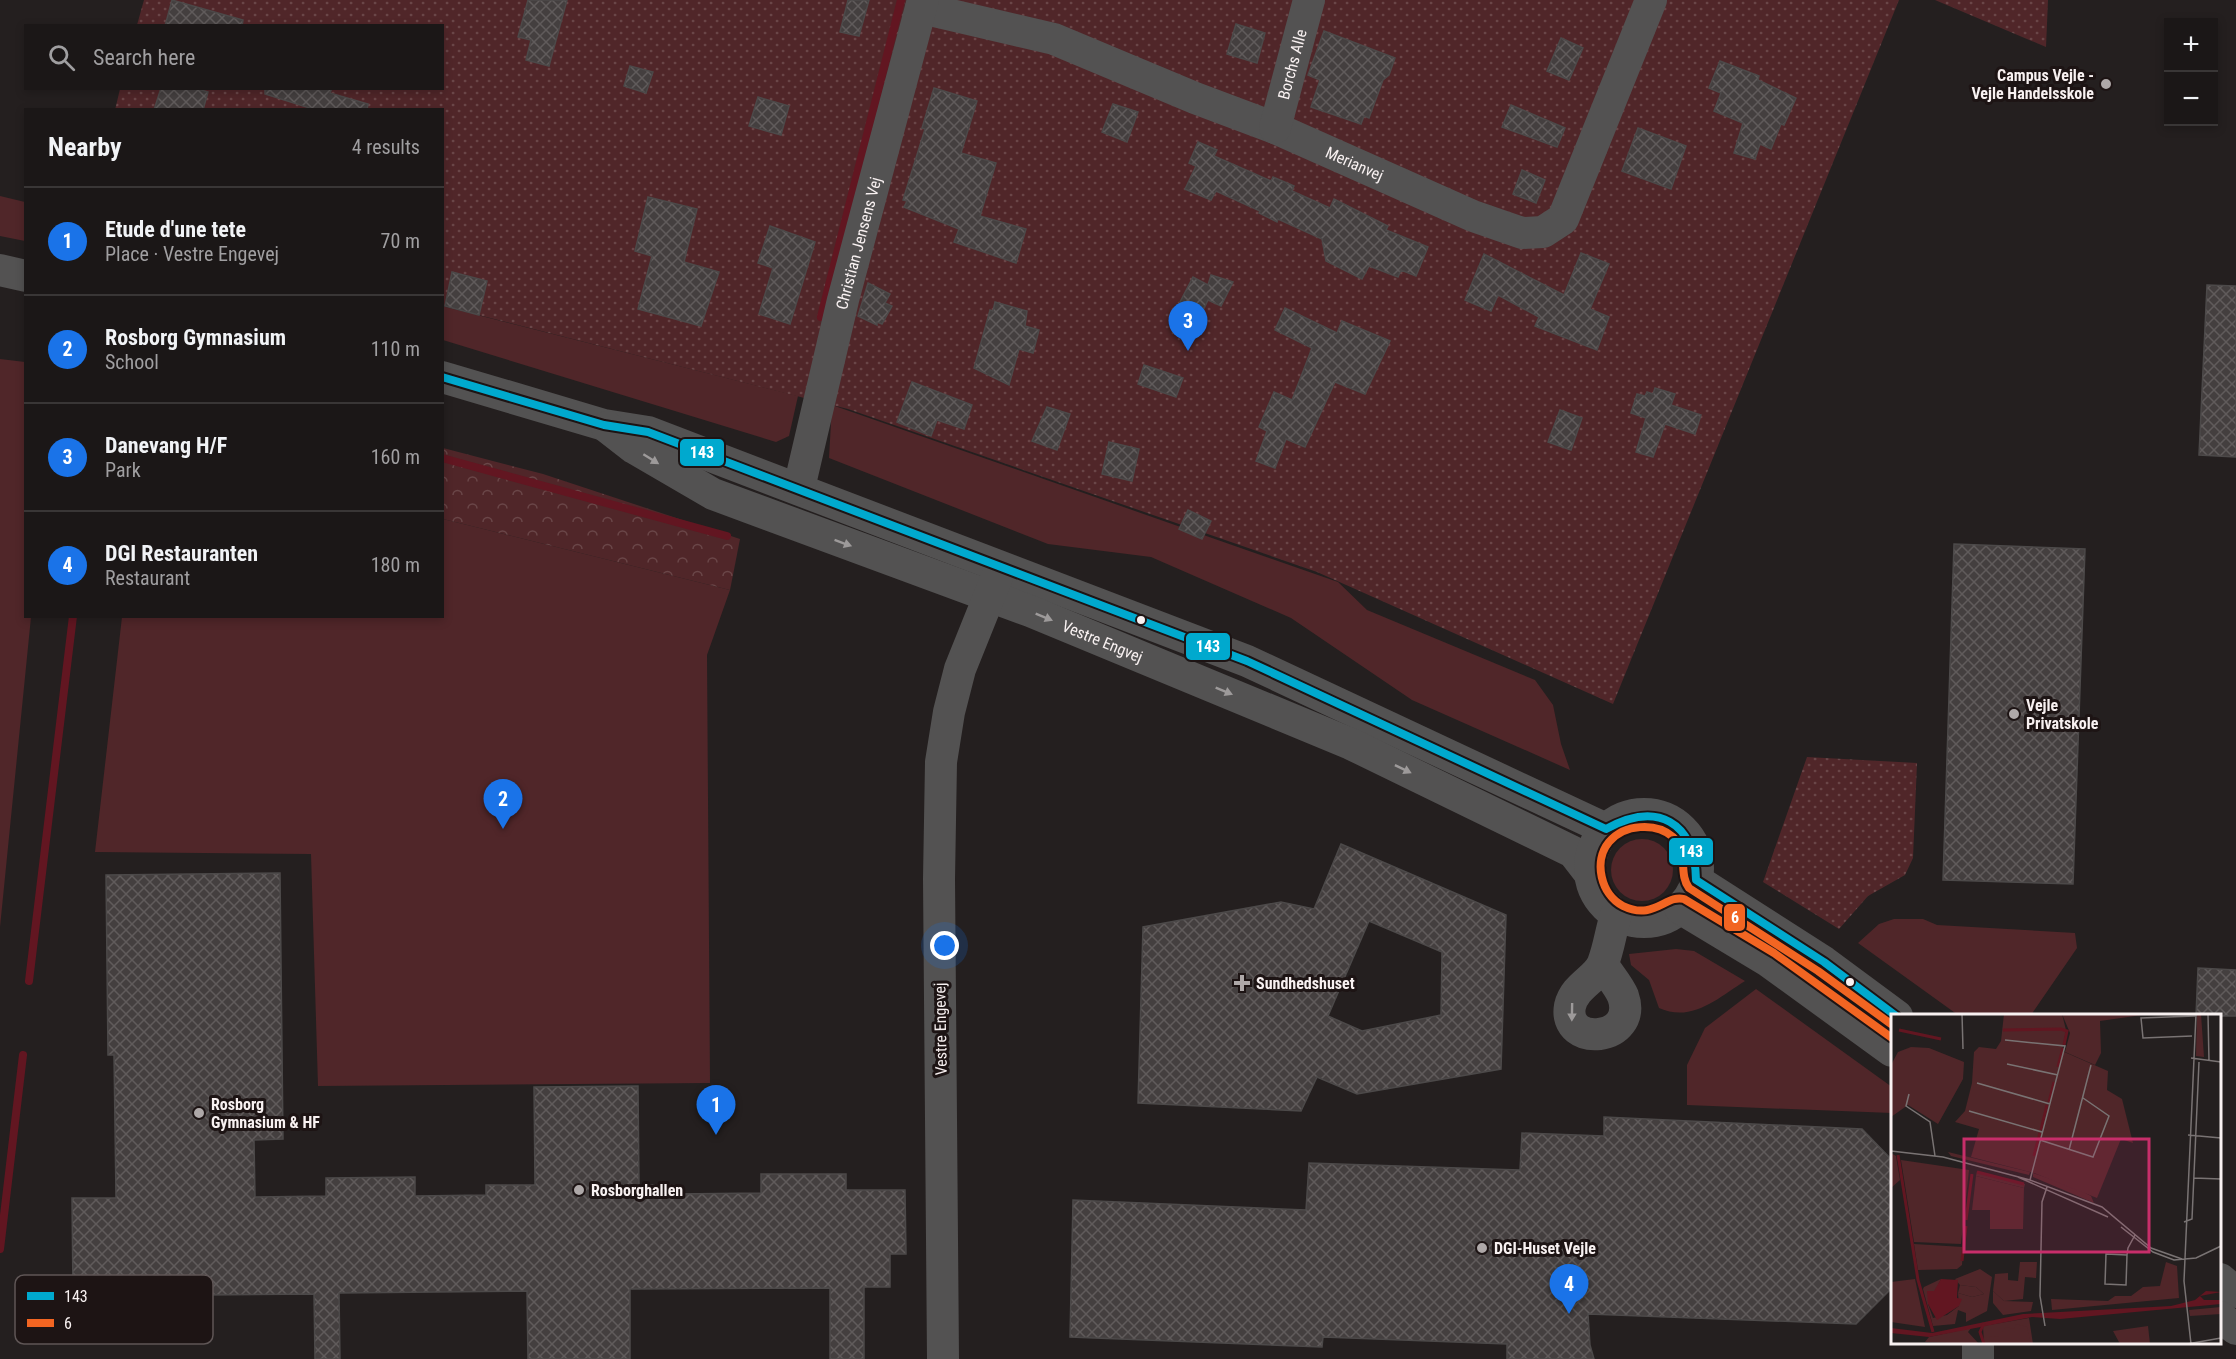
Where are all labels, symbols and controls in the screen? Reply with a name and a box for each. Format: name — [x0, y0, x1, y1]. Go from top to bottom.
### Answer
map controls — [2164, 18, 2218, 126]
button: + — [2164, 18, 2218, 72]
search box — [24, 24, 444, 90]
street label: Borchs Alle — [1274, 27, 1311, 101]
icon: search — [45, 41, 78, 74]
text: Search here — [93, 45, 195, 70]
place label: Campus Vejle - Vejle Handelsskole — [1971, 66, 2094, 103]
button: − — [2164, 72, 2218, 126]
marker: Campus Vejle - Vejle Handelsskole — [2099, 77, 2113, 91]
text: Nearby — [48, 132, 122, 162]
text: 4 results — [352, 135, 420, 159]
street label: Merianvej — [1323, 143, 1386, 185]
street label: Christian Jensens Vej — [832, 175, 885, 311]
text: Etude d'une tete — [105, 217, 246, 242]
text: 1 — [62, 229, 73, 253]
text: 70 m — [381, 229, 420, 253]
text: Place · Vestre Engevej — [105, 242, 279, 266]
pin: 3 — [1168, 302, 1208, 351]
text: Rosborg Gymnasium — [105, 325, 286, 350]
text: 2 — [62, 337, 73, 361]
text: 110 m — [371, 337, 420, 361]
text: School — [105, 350, 159, 374]
text: Danevang H/F — [105, 433, 227, 458]
line badge: 143 — [679, 438, 725, 467]
text: 143 — [690, 443, 714, 462]
text: 3 — [62, 445, 73, 469]
text: 160 m — [371, 445, 420, 469]
one-way arrow — [643, 454, 659, 465]
text: Park — [105, 458, 141, 482]
one-way arrow — [834, 538, 852, 548]
text: DGI Restauranten — [105, 541, 258, 566]
text: 4 — [62, 553, 73, 577]
text: 180 m — [371, 553, 420, 577]
text: Restaurant — [105, 566, 190, 590]
one-way arrow — [1035, 613, 1053, 622]
unlabelled marker — [1135, 614, 1147, 626]
street label: Vestre Engvej — [1059, 616, 1145, 667]
line badge: 143 — [1185, 632, 1231, 661]
text: 143 — [1196, 637, 1220, 656]
one-way arrow — [1216, 687, 1233, 696]
place label: Vejle Privatskole — [2026, 696, 2099, 733]
marker: Vejle Privatskole — [2007, 707, 2021, 721]
one-way arrow — [1395, 764, 1412, 774]
pin: 2 — [484, 780, 522, 829]
line badge: 143 — [1668, 837, 1714, 866]
text: 143 — [1679, 842, 1703, 861]
line badge: 6 — [1723, 903, 1746, 932]
text: 6 — [1731, 908, 1739, 927]
your location — [930, 931, 959, 960]
marker: Sundhedshuset — [1233, 974, 1251, 992]
place label: Sundhedshuset — [1256, 974, 1355, 993]
unlabelled marker — [1844, 976, 1856, 988]
street label: Vestre Engevej — [930, 982, 951, 1076]
one-way arrow — [1568, 1003, 1577, 1022]
inset map — [1891, 1014, 2221, 1344]
pin: 1 — [696, 1086, 736, 1135]
place label: Rosborg Gymnasium & HF — [211, 1095, 320, 1132]
marker: Rosborg Gymnasium & HF — [192, 1106, 206, 1120]
place label: Rosborghallen — [591, 1181, 683, 1200]
marker: Rosborghallen — [572, 1183, 586, 1197]
place label: DGI-Huset Vejle — [1494, 1239, 1596, 1258]
marker: DGI-Huset Vejle — [1475, 1241, 1489, 1255]
pin: 4 — [1550, 1264, 1588, 1314]
legend — [15, 1275, 213, 1344]
text: 143 — [64, 1287, 88, 1306]
text: 6 — [64, 1314, 72, 1333]

